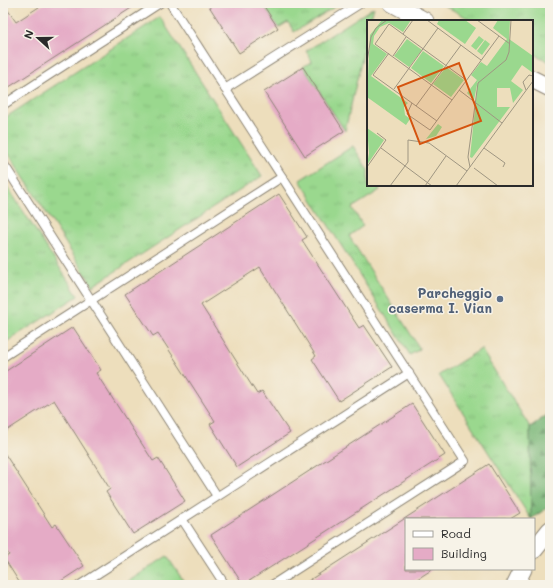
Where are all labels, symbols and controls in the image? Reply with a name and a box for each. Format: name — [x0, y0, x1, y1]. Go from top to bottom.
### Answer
north arrow — [18, 18, 58, 58]
inset map — [367, 20, 533, 186]
text: N — [20, 28, 37, 41]
place label: Parcheggio caserma I. Vian — [388, 284, 492, 316]
marker: Parcheggio caserma I. Vian — [495, 294, 505, 304]
legend — [405, 518, 535, 570]
text: Road — [441, 525, 471, 541]
text: Building — [441, 545, 487, 561]

